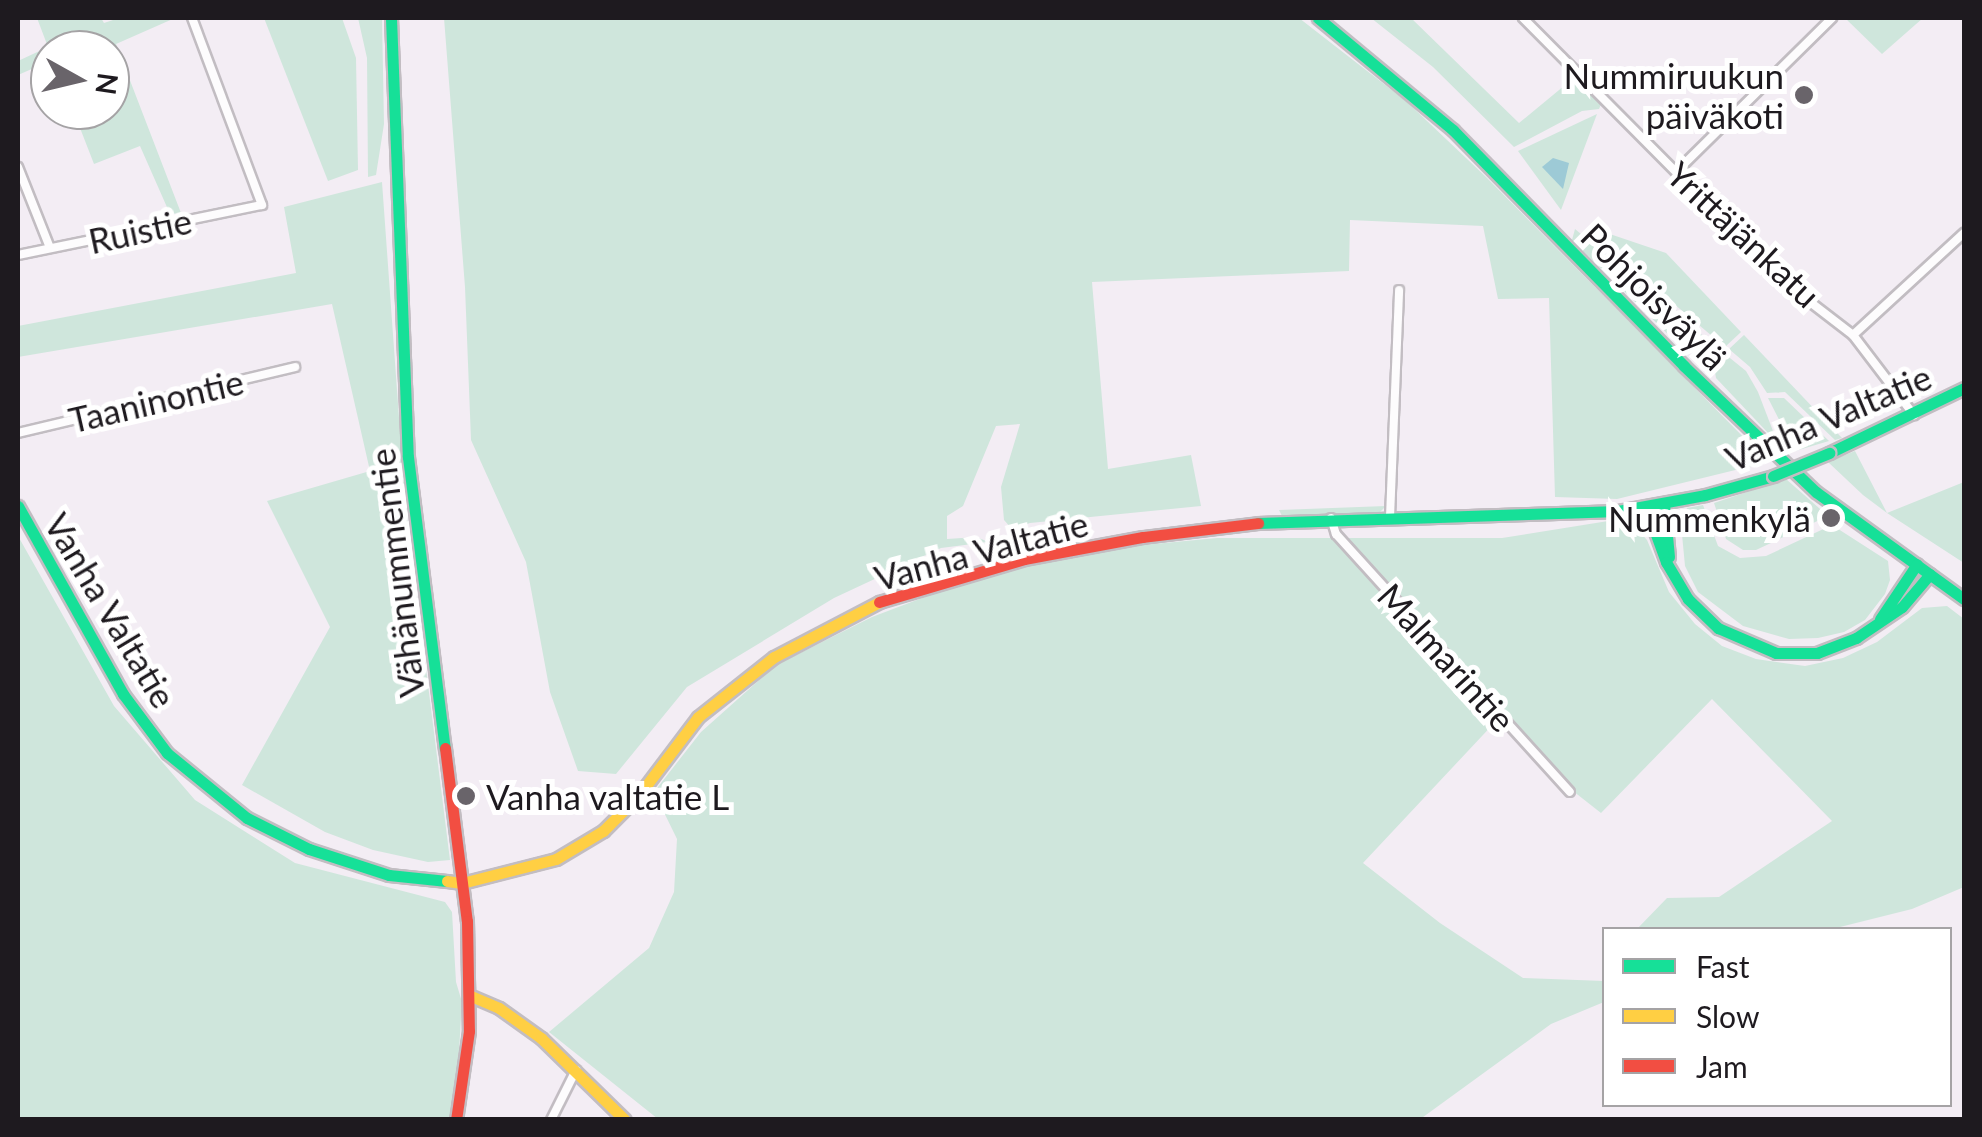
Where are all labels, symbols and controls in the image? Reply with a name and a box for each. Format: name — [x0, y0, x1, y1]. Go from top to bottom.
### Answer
north arrow — [30, 30, 130, 130]
place label: Nummiruukun päiväkoti — [1564, 54, 1784, 136]
text: N — [89, 71, 126, 97]
marker: Nummiruukun päiväkoti — [1793, 84, 1815, 106]
street label: Yrittäjänkatu — [1659, 153, 1829, 315]
street label: Ruistie — [85, 199, 195, 261]
street label: Pohjoisväylä — [1573, 214, 1737, 378]
street label: Vanha Valtatie — [1718, 355, 1938, 479]
street label: Taaninontie — [65, 360, 247, 440]
street label: Vähänummentie — [360, 446, 432, 700]
place label: Nummenkylä — [1608, 497, 1811, 539]
street label: Vanha Valtatie — [869, 501, 1093, 599]
street label: Vanha Valtatie — [36, 505, 186, 715]
marker: Nummenkylä — [1820, 507, 1842, 529]
street label: Malmarintie — [1370, 574, 1524, 740]
place label: Vanha valtatie L — [486, 775, 730, 817]
marker: Vanha valtatie L — [455, 785, 477, 807]
legend — [1602, 927, 1952, 1107]
text: Fast — [1696, 948, 1750, 984]
text: Slow — [1696, 998, 1759, 1034]
text: Jam — [1696, 1048, 1748, 1084]

